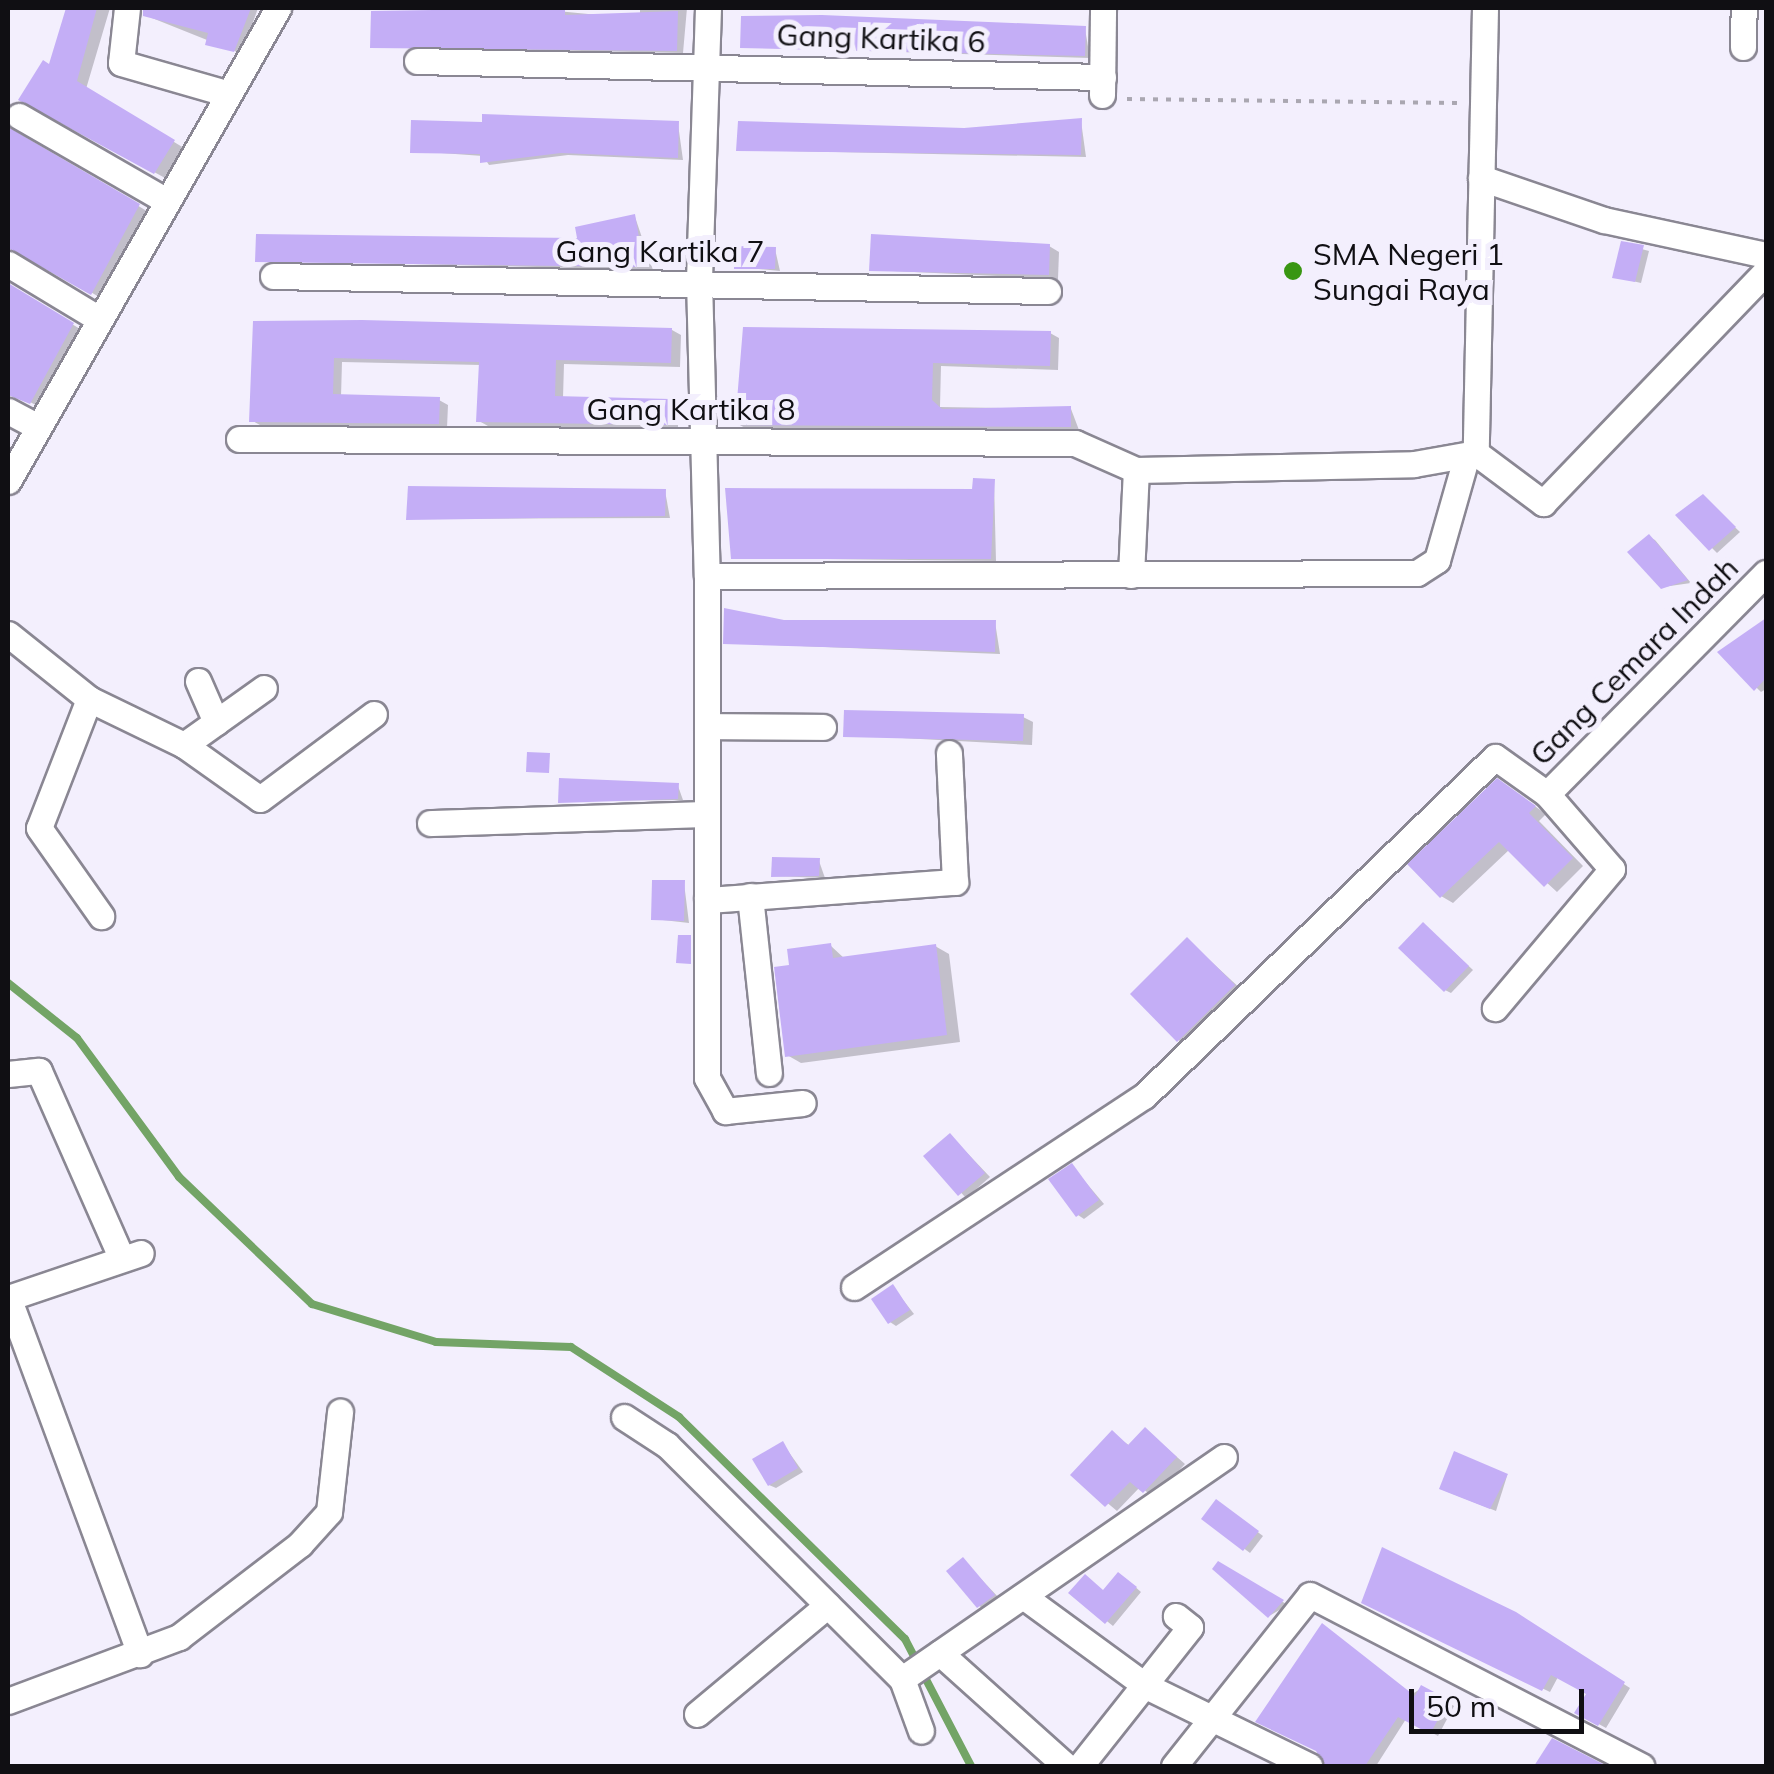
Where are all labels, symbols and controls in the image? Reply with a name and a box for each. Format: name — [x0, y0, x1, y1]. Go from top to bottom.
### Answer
street label: Gang Kartika 6 — [776, 16, 986, 60]
street label: Gang Kartika 7 — [556, 233, 764, 269]
place label: SMA Negeri 1 Sungai Raya — [1313, 236, 1504, 306]
marker: SMA Negeri 1 Sungai Raya — [1282, 260, 1304, 282]
street label: Gang Kartika 8 — [587, 391, 795, 427]
street label: Gang Cemara Indah — [1523, 550, 1745, 772]
scale bar — [1414, 1669, 1589, 1731]
text: 50 m — [1426, 1687, 1496, 1725]

